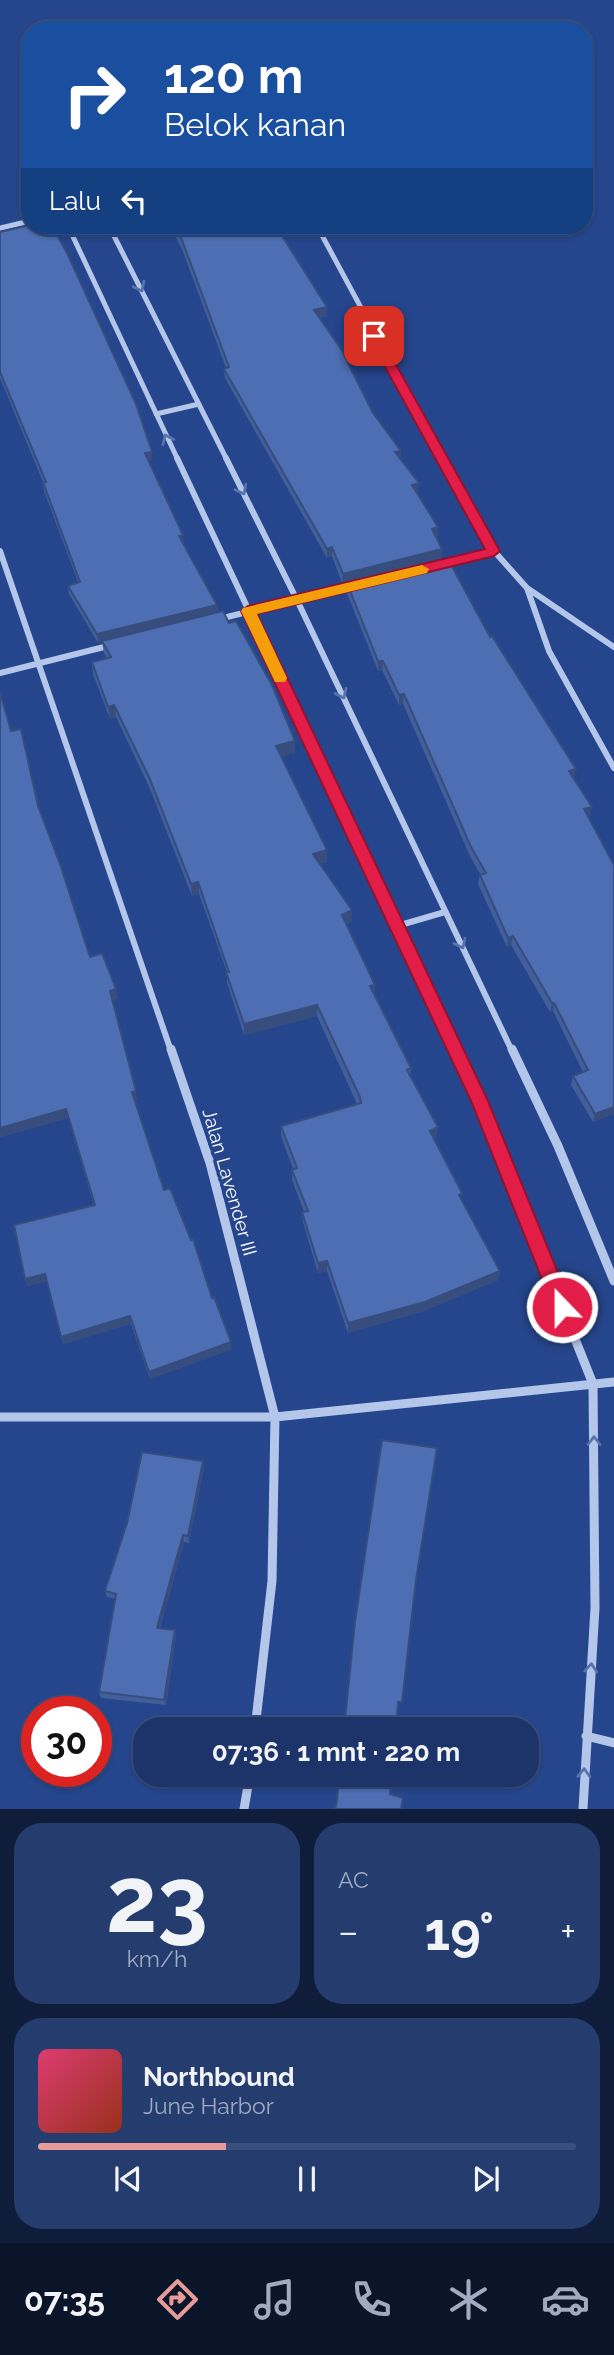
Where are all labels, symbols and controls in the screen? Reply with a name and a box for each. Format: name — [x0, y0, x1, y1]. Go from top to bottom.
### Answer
text: 120 m — [164, 47, 303, 104]
icon: right — [49, 49, 140, 140]
text: Belok kanan — [164, 106, 346, 143]
icon: left — [115, 182, 153, 220]
text: Lalu — [49, 186, 101, 216]
one-way arrow — [131, 280, 145, 292]
pin — [344, 306, 404, 366]
icon: arrive — [355, 317, 393, 355]
one-way arrow — [161, 434, 175, 446]
one-way arrow — [233, 483, 247, 495]
one-way arrow — [333, 687, 347, 699]
one-way arrow — [452, 937, 466, 949]
street label: Jalan Lavender III — [198, 1106, 262, 1258]
position arrow — [525, 1270, 599, 1344]
one-way arrow — [586, 1435, 602, 1446]
one-way arrow — [583, 1663, 598, 1674]
speed limit sign: 30 — [21, 1696, 112, 1787]
text: 07:36 · 1 mnt · 220 m — [212, 1737, 460, 1767]
one-way arrow — [577, 1767, 592, 1778]
text: 23 — [106, 1846, 208, 1953]
text: AC — [338, 1866, 369, 1893]
text: 19° — [425, 1901, 494, 1962]
text: − — [338, 1909, 358, 1954]
text: + — [560, 1909, 576, 1954]
text: km/h — [127, 1945, 187, 1972]
text: Northbound — [143, 2062, 295, 2092]
text: June Harbor — [143, 2092, 274, 2119]
icon: previous — [109, 2160, 147, 2198]
icon: pause — [288, 2160, 326, 2198]
icon: next — [467, 2160, 505, 2198]
icon: directions — [153, 2275, 202, 2324]
icon: music — [250, 2275, 299, 2324]
icon: phone — [347, 2275, 396, 2324]
icon: climate — [444, 2275, 493, 2324]
icon: car — [541, 2275, 590, 2324]
text: 07:35 — [24, 2281, 105, 2318]

